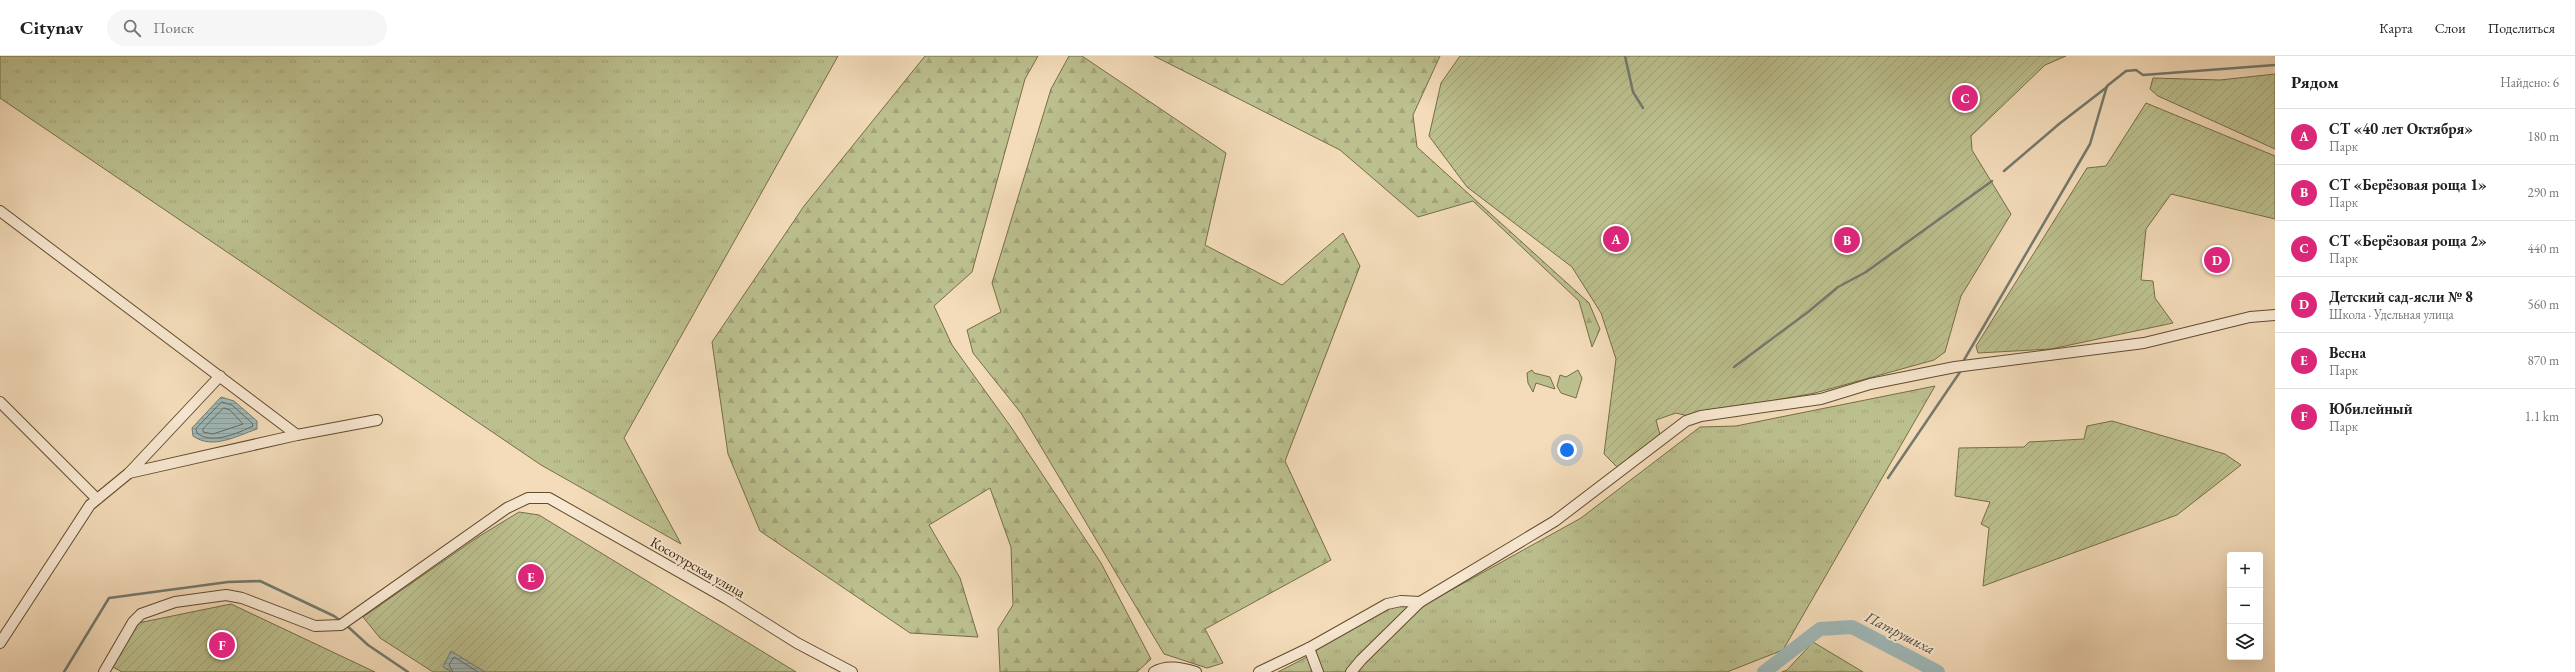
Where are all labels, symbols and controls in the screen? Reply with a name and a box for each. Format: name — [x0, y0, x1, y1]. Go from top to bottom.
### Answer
search box — [107, 10, 387, 46]
text: Citynav — [20, 15, 83, 40]
icon: search — [121, 17, 143, 39]
text: Поиск — [153, 18, 194, 37]
text: Карта — [2379, 19, 2413, 37]
text: Слои — [2435, 19, 2466, 37]
text: Поделиться — [2488, 19, 2555, 37]
text: Рядом — [2291, 71, 2339, 93]
text: Найдено: 6 — [2500, 74, 2559, 91]
pin: C — [1952, 83, 1978, 113]
text: СТ «40 лет Октября» — [2329, 119, 2473, 138]
text: A — [2299, 128, 2309, 145]
text: 180 m — [2528, 128, 2559, 145]
text: Парк — [2329, 138, 2358, 155]
text: СТ «Берёзовая роща 1» — [2329, 175, 2487, 194]
text: B — [2300, 184, 2308, 201]
text: 290 m — [2528, 184, 2559, 201]
text: Парк — [2329, 194, 2358, 211]
pin: A — [1603, 224, 1629, 254]
pin: B — [1834, 225, 1860, 255]
text: СТ «Берёзовая роща 2» — [2329, 231, 2487, 250]
text: C — [2299, 240, 2309, 257]
text: 440 m — [2528, 240, 2559, 257]
pin: D — [2204, 245, 2230, 275]
text: Парк — [2329, 250, 2358, 267]
text: Детский сад-ясли № 8 — [2329, 287, 2473, 306]
text: D — [2299, 296, 2309, 313]
text: 560 m — [2528, 296, 2559, 313]
text: Школа · Удельная улица — [2329, 306, 2454, 323]
text: Весна — [2329, 343, 2366, 362]
text: E — [2300, 352, 2308, 369]
text: 870 m — [2528, 352, 2559, 369]
text: Парк — [2329, 362, 2358, 379]
text: Юбилейный — [2329, 399, 2412, 418]
text: F — [2300, 408, 2308, 425]
text: 1.1 km — [2525, 408, 2559, 425]
text: Парк — [2329, 418, 2358, 435]
your location — [1557, 440, 1577, 460]
street label: Косотурская улица — [647, 533, 749, 602]
map controls — [2227, 552, 2263, 660]
button: + — [2227, 552, 2263, 588]
pin: E — [518, 562, 544, 592]
button: − — [2227, 588, 2263, 624]
water label: Патрушиха — [1861, 606, 1938, 658]
button: layers — [2227, 624, 2263, 660]
pin: F — [209, 630, 235, 660]

